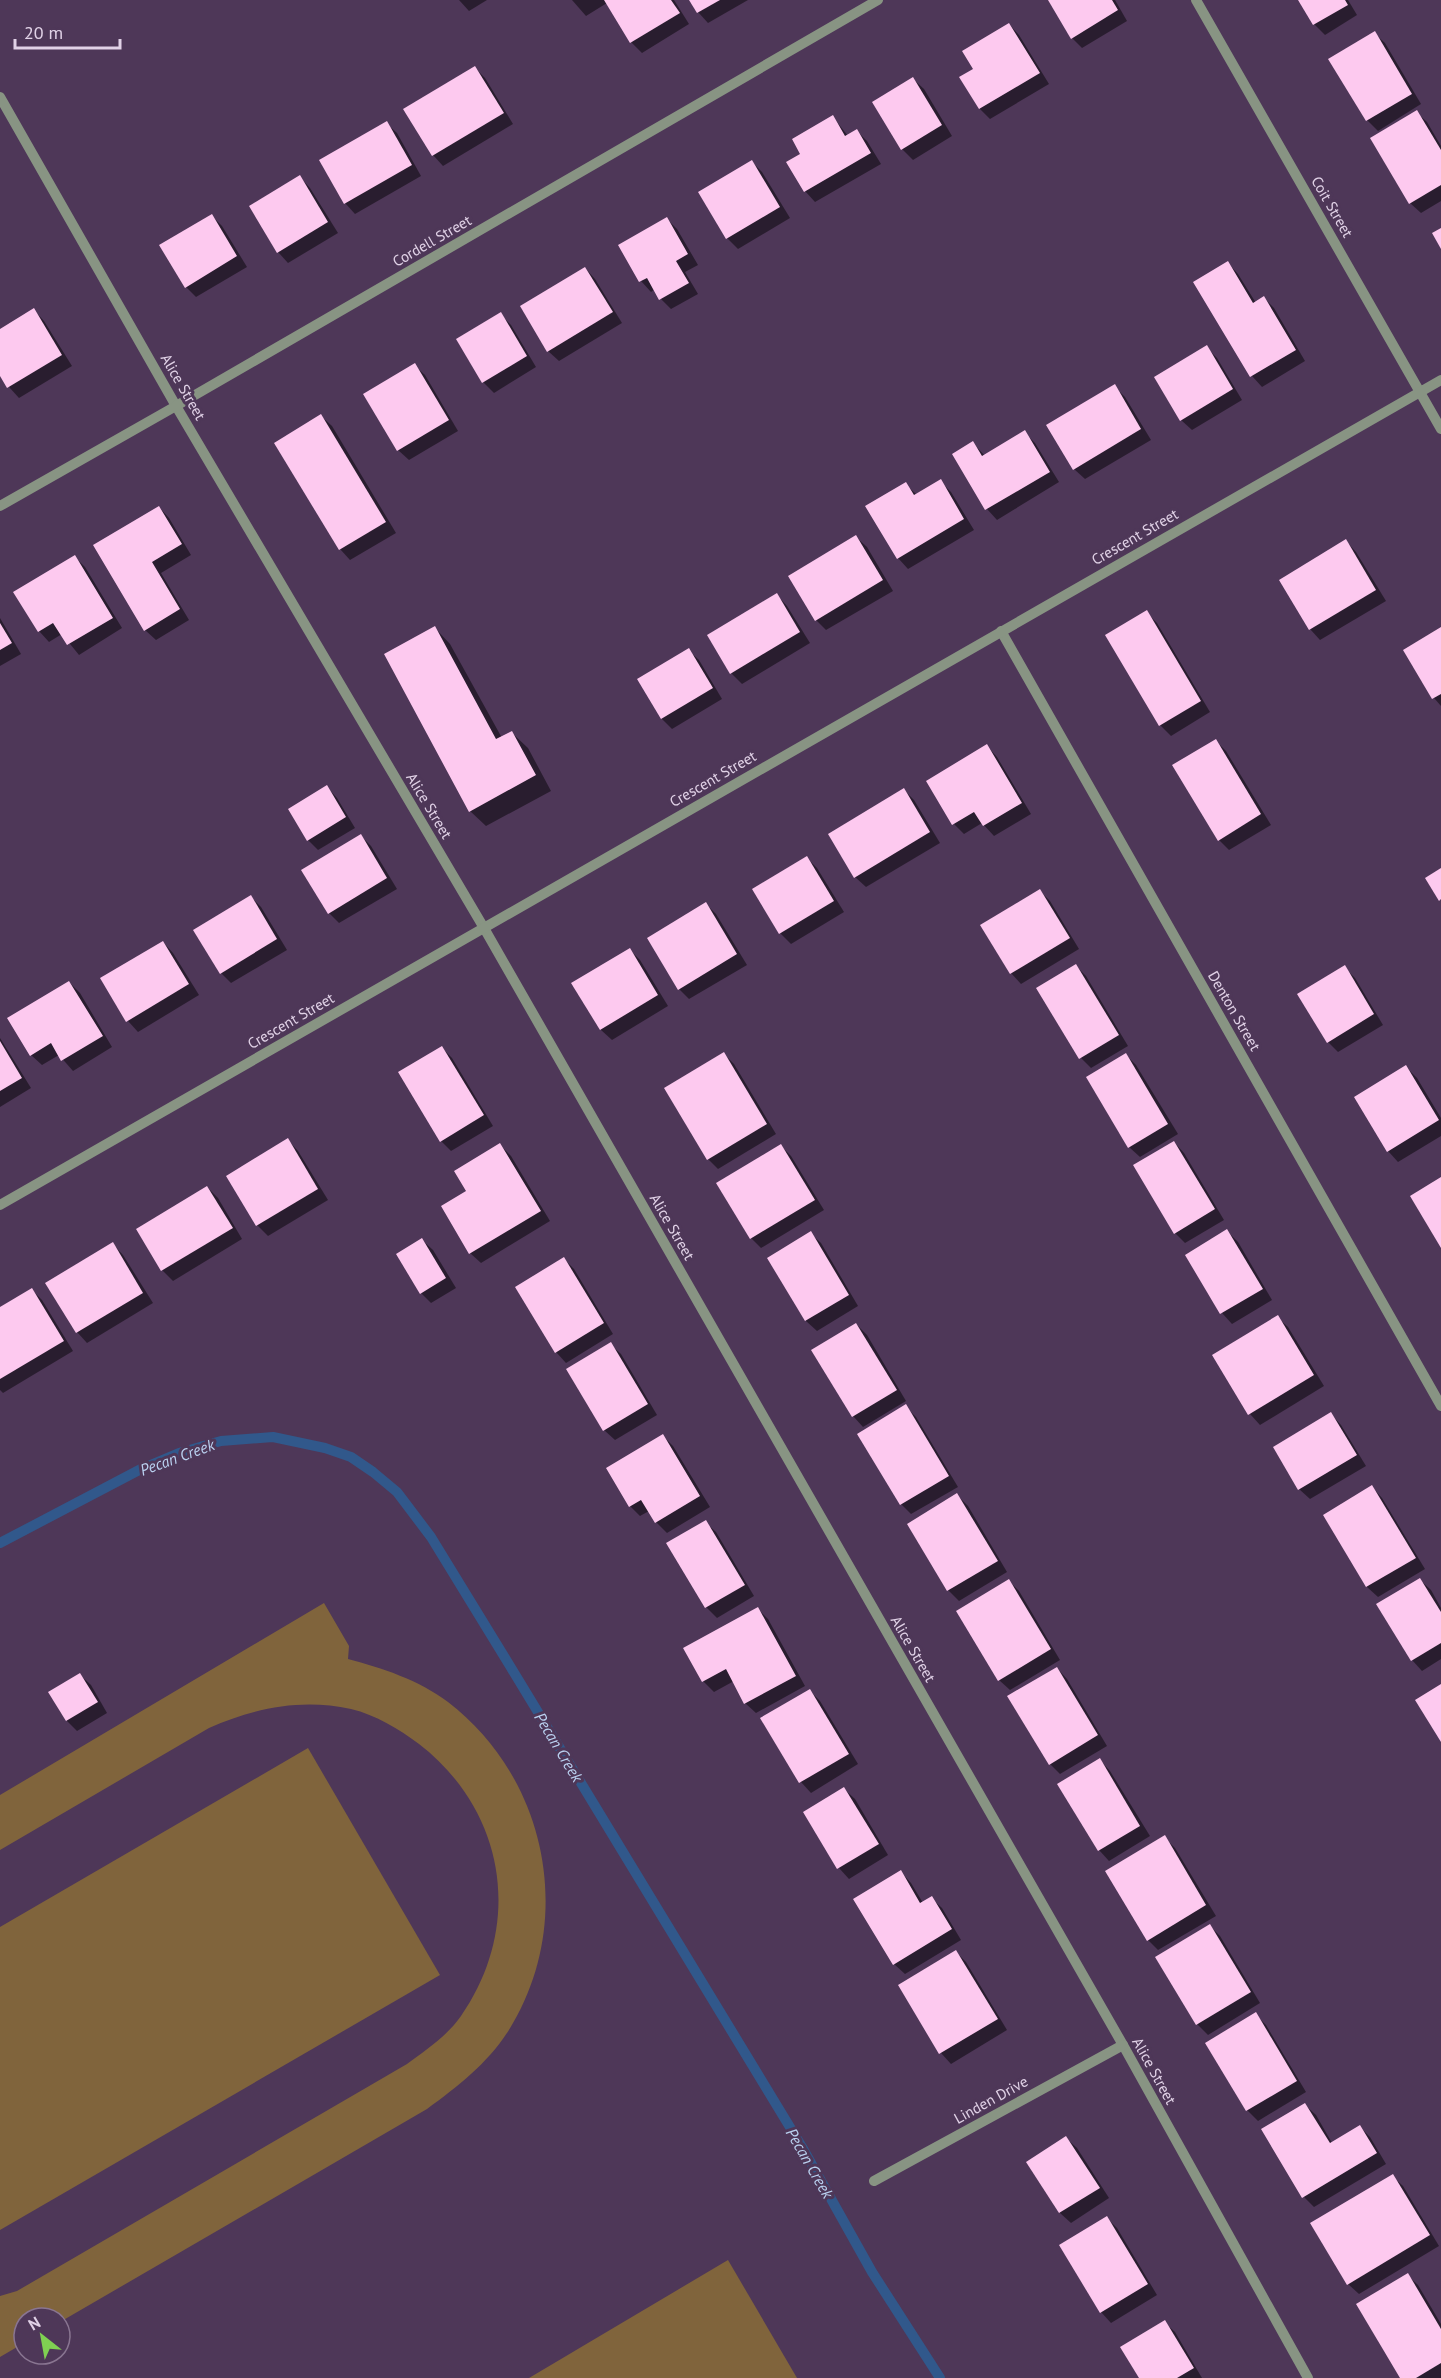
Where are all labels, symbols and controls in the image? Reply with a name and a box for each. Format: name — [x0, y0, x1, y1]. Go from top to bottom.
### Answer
scale bar — [15, 12, 120, 50]
text: 20 m — [24, 21, 63, 44]
street label: Coit Street — [1307, 173, 1358, 241]
street label: Cordell Street — [389, 210, 475, 271]
street label: Alice Street — [157, 350, 210, 423]
street label: Crescent Street — [1088, 504, 1182, 569]
street label: Crescent Street — [666, 746, 760, 811]
street label: Alice Street — [402, 769, 457, 842]
street label: Denton Street — [1204, 967, 1265, 1054]
street label: Crescent Street — [244, 988, 338, 1053]
street label: Alice Street — [646, 1190, 699, 1263]
water label: Pecan Creek — [137, 1434, 218, 1480]
street label: Alice Street — [887, 1612, 940, 1685]
water label: Pecan Creek — [530, 1708, 588, 1786]
street label: Alice Street — [1128, 2034, 1181, 2108]
street label: Linden Drive — [951, 2071, 1031, 2128]
water label: Pecan Creek — [782, 2124, 839, 2202]
north arrow — [12, 2306, 72, 2366]
text: N — [25, 2312, 44, 2334]

